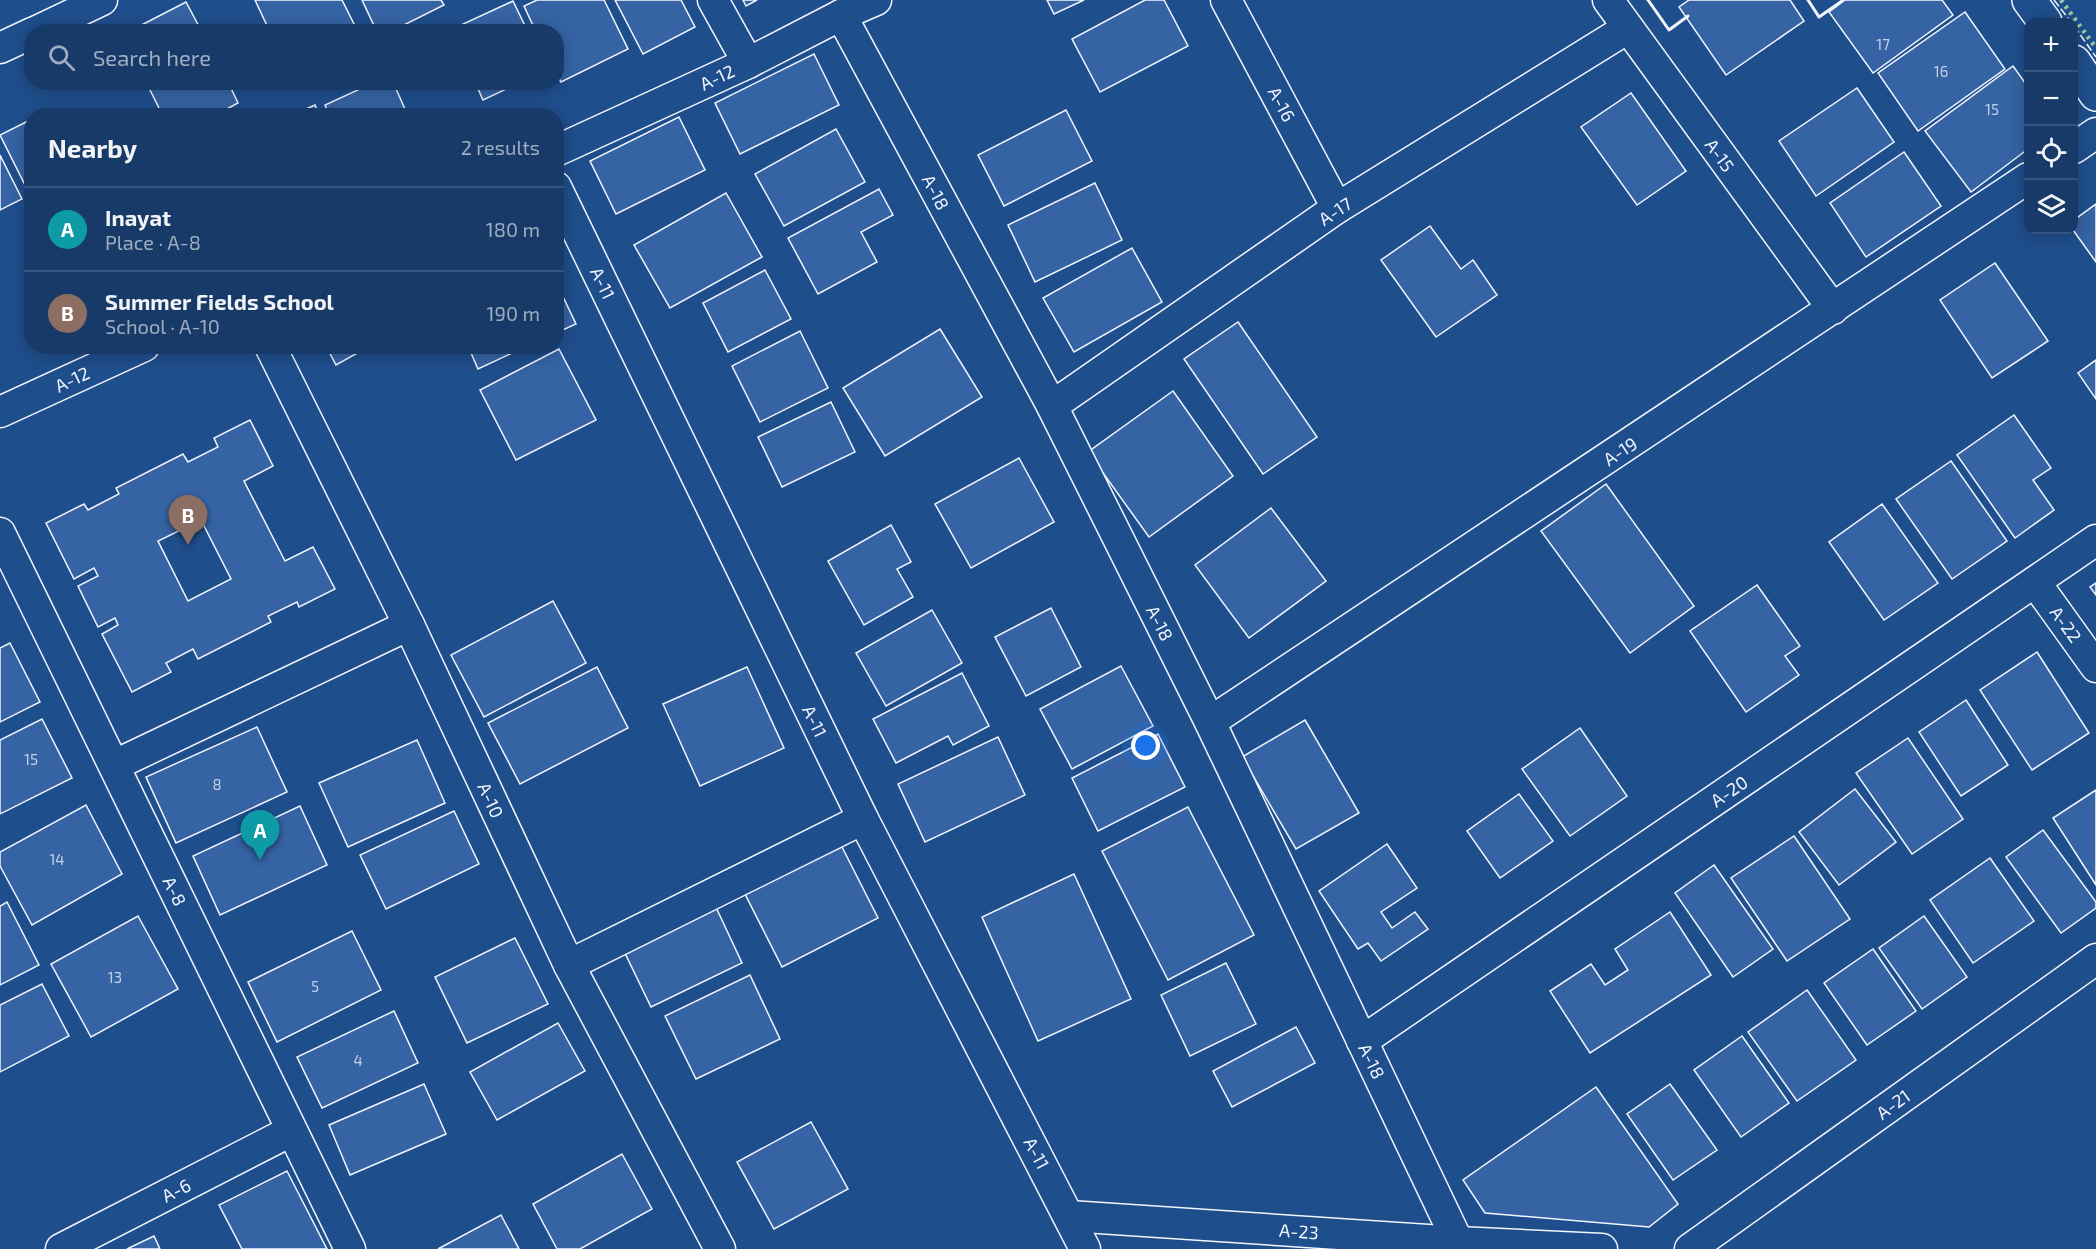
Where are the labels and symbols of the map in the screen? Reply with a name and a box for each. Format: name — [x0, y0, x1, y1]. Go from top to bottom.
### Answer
house number: 17 — [1876, 35, 1890, 53]
street label: A-12 — [696, 59, 738, 95]
house number: 16 — [1934, 62, 1948, 80]
street label: A-16 — [1264, 83, 1300, 125]
house number: 15 — [1985, 100, 1999, 118]
street label: A-15 — [1701, 134, 1739, 176]
street label: A-18 — [918, 171, 954, 213]
street label: A-17 — [1314, 192, 1356, 230]
street label: A-11 — [586, 263, 620, 303]
street label: A-12 — [51, 361, 93, 397]
street label: A-19 — [1599, 432, 1641, 470]
pin: B — [168, 496, 207, 545]
street label: A-18 — [1142, 602, 1178, 644]
street label: A-22 — [2045, 602, 2087, 646]
street label: A-11 — [798, 701, 832, 741]
your location — [1131, 731, 1160, 760]
house number: 15 — [24, 750, 38, 768]
street label: A-20 — [1706, 771, 1752, 811]
house number: 8 — [212, 775, 222, 793]
street label: A-10 — [473, 779, 509, 821]
pin: A — [240, 810, 280, 860]
house number: 14 — [49, 850, 65, 868]
street label: A-8 — [158, 873, 192, 909]
house number: 13 — [108, 968, 122, 986]
house number: 5 — [311, 977, 319, 995]
street label: A-18 — [1354, 1040, 1390, 1082]
house number: 4 — [353, 1051, 363, 1069]
street label: A-21 — [1872, 1084, 1914, 1124]
street label: A-11 — [1020, 1133, 1054, 1173]
street label: A-6 — [158, 1173, 194, 1207]
street label: A-23 — [1279, 1219, 1319, 1243]

